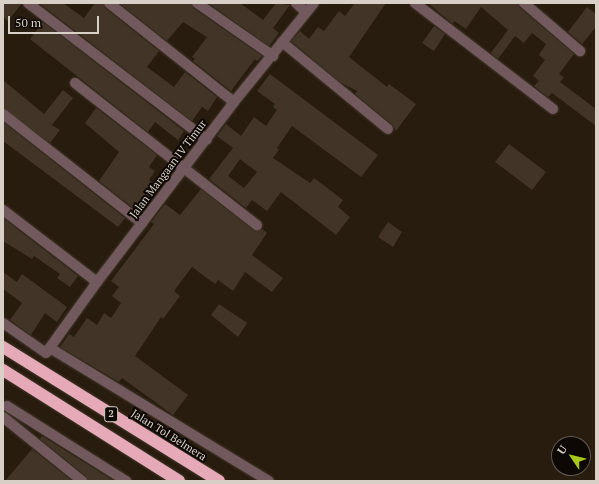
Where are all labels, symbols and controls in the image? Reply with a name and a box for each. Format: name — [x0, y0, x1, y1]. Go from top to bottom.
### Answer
scale bar — [10, 8, 101, 34]
text: 50 m — [15, 15, 41, 30]
street label: Jalan Mangaan IV Timur — [127, 117, 209, 221]
road number: 2 — [104, 406, 118, 422]
street label: Jalan Tol Belmera — [129, 407, 209, 463]
north arrow — [551, 436, 591, 476]
text: U — [554, 442, 570, 457]

